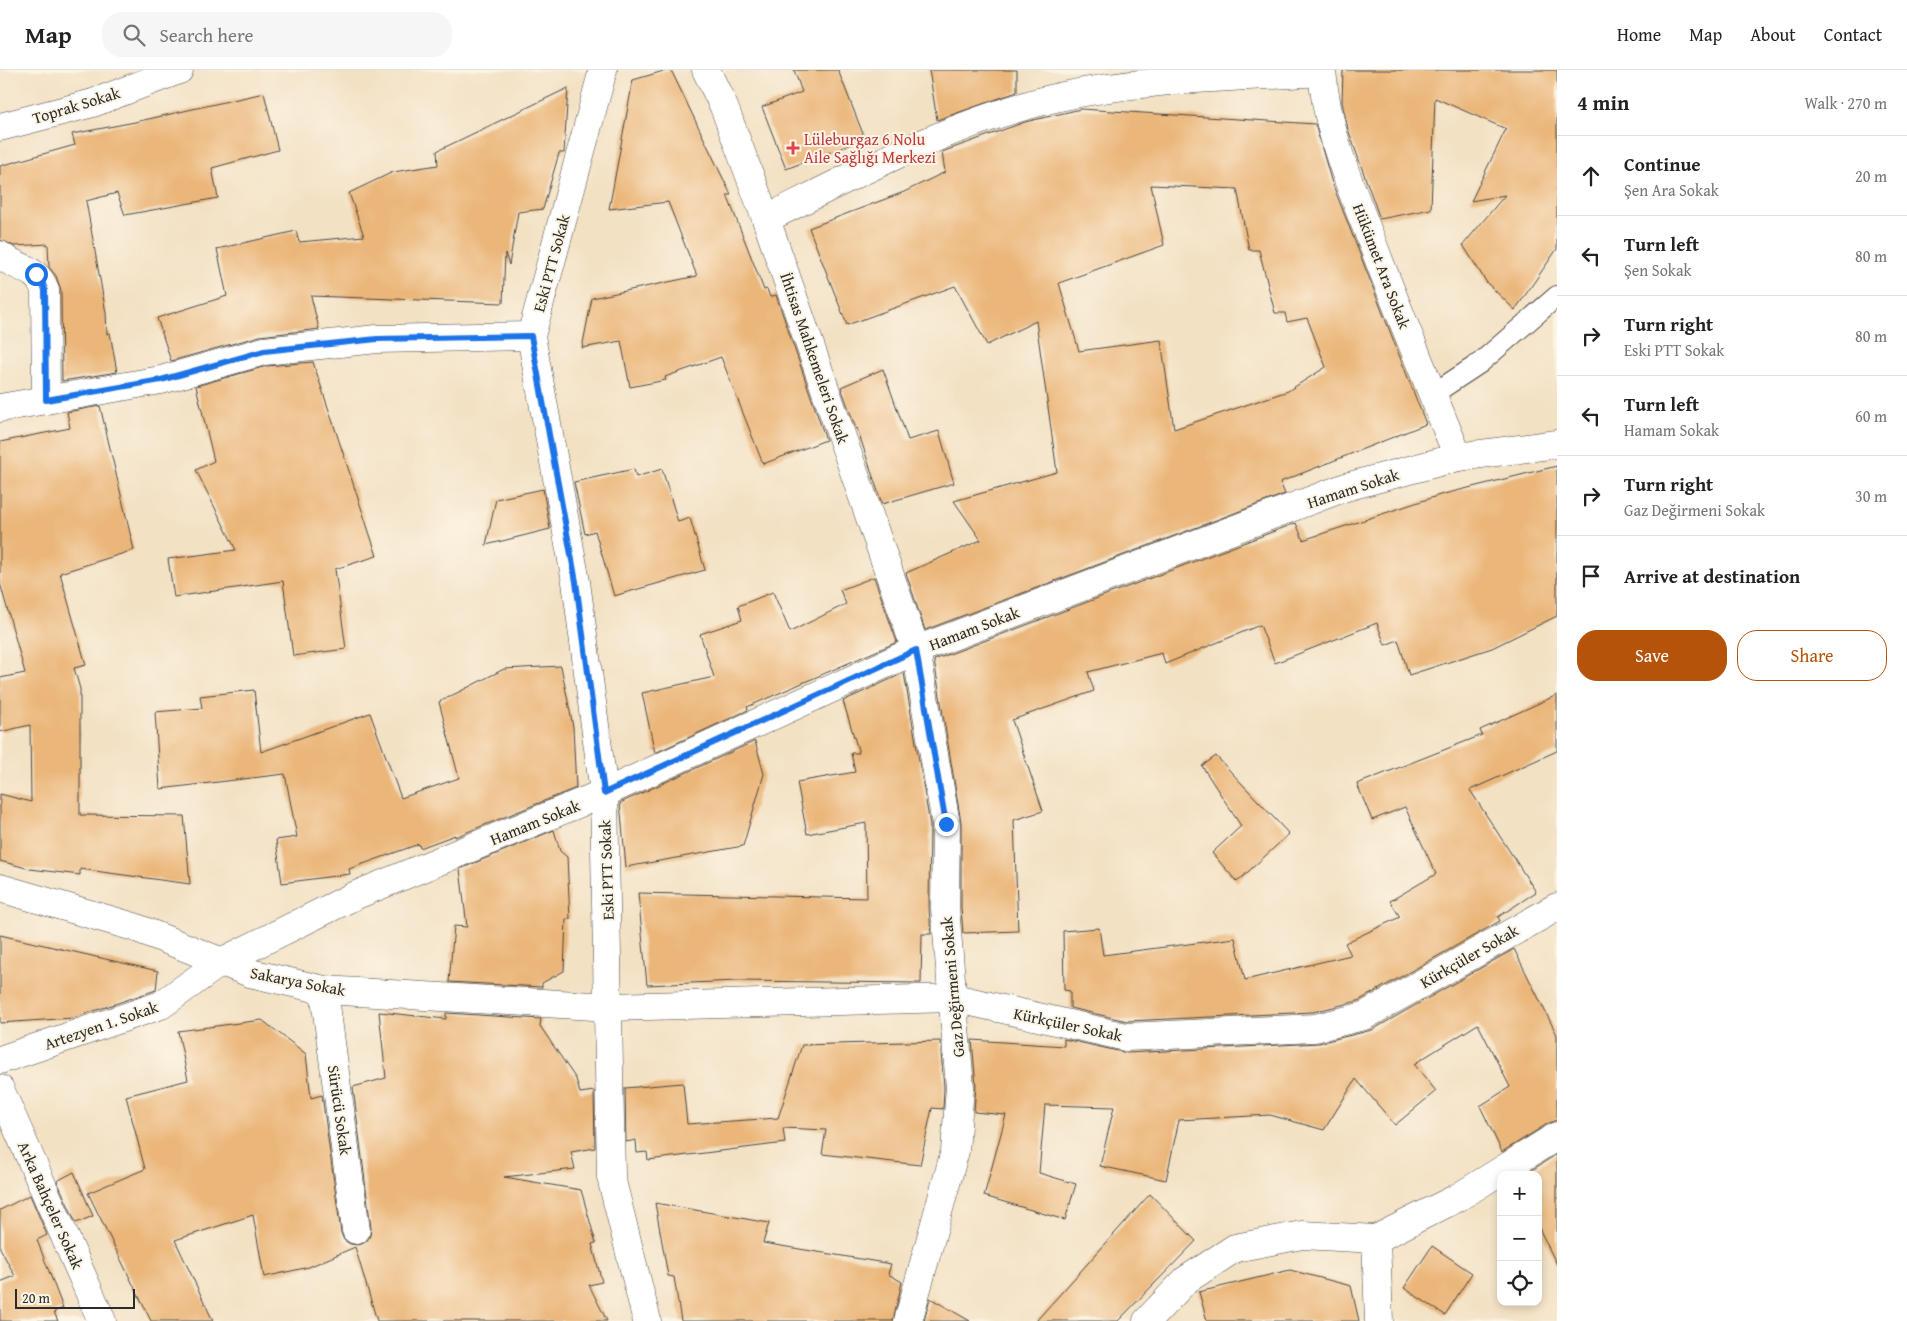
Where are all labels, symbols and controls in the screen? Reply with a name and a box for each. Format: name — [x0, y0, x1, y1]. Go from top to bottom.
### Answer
search box — [102, 12, 452, 57]
text: Map — [25, 17, 72, 52]
icon: search — [120, 21, 148, 49]
text: Search here — [160, 21, 253, 49]
text: Home — [1617, 21, 1661, 48]
text: Map — [1689, 21, 1722, 48]
text: About — [1750, 21, 1796, 48]
text: Contact — [1824, 21, 1882, 48]
street label: Toprak Sokak — [29, 80, 124, 130]
text: 4 min — [1577, 87, 1629, 118]
text: Walk · 270 m — [1804, 91, 1887, 115]
place label: Lüleburgaz 6 Nolu Aile Sağlığı Merkezi — [804, 127, 937, 169]
marker: Lüleburgaz 6 Nolu Aile Sağlığı Merkezi — [786, 141, 800, 155]
text: Continue — [1624, 150, 1701, 178]
icon: ahead — [1577, 162, 1605, 190]
text: 20 m — [1855, 164, 1887, 188]
text: Şen Ara Sokak — [1624, 178, 1719, 202]
street label: Hükümet Ara Sokak — [1347, 200, 1417, 333]
street label: Eski PTT Sokak — [526, 211, 576, 315]
text: Turn left — [1624, 230, 1699, 258]
icon: left — [1577, 242, 1605, 270]
text: 80 m — [1855, 244, 1887, 268]
text: Şen Sokak — [1624, 258, 1692, 282]
route start — [25, 263, 48, 286]
street label: İhtisas Mahkemeleri Sokak — [774, 269, 856, 448]
text: Turn right — [1624, 310, 1713, 338]
icon: right — [1577, 322, 1605, 350]
text: 80 m — [1855, 324, 1887, 348]
text: Eski PTT Sokak — [1624, 338, 1724, 362]
text: Turn left — [1624, 390, 1699, 418]
icon: left — [1577, 402, 1605, 430]
text: 60 m — [1855, 404, 1887, 428]
text: Hamam Sokak — [1624, 418, 1719, 442]
street label: Hamam Sokak — [1304, 462, 1403, 514]
text: Turn right — [1624, 470, 1713, 498]
icon: right — [1577, 482, 1605, 510]
text: 30 m — [1855, 484, 1887, 508]
text: Gaz Değirmeni Sokak — [1624, 498, 1765, 522]
icon: arrive — [1577, 562, 1605, 590]
text: Arrive at destination — [1624, 562, 1800, 590]
street label: Hamam Sokak — [925, 599, 1024, 656]
button: Save — [1577, 630, 1727, 681]
button: Share — [1737, 630, 1887, 681]
street label: Hamam Sokak — [486, 793, 584, 851]
route end — [935, 813, 958, 836]
street label: Eski PTT Sokak — [592, 819, 620, 921]
street label: Gaz Değirmeni Sokak — [934, 915, 970, 1058]
street label: Kürkçüler Sokak — [1415, 918, 1524, 994]
street label: Sakarya Sokak — [248, 960, 348, 1002]
street label: Artezyen 1. Sokak — [41, 994, 162, 1056]
street label: Kürkçüler Sokak — [1011, 1001, 1125, 1047]
street label: Sürücü Sokak — [322, 1063, 358, 1157]
street label: Arka Bahçeler Sokak — [12, 1137, 90, 1274]
map controls — [1497, 1171, 1542, 1306]
button: + — [1497, 1171, 1542, 1216]
button: − — [1497, 1216, 1542, 1261]
button: locate — [1497, 1261, 1542, 1306]
scale bar — [15, 1286, 135, 1309]
text: 20 m — [22, 1288, 50, 1308]

